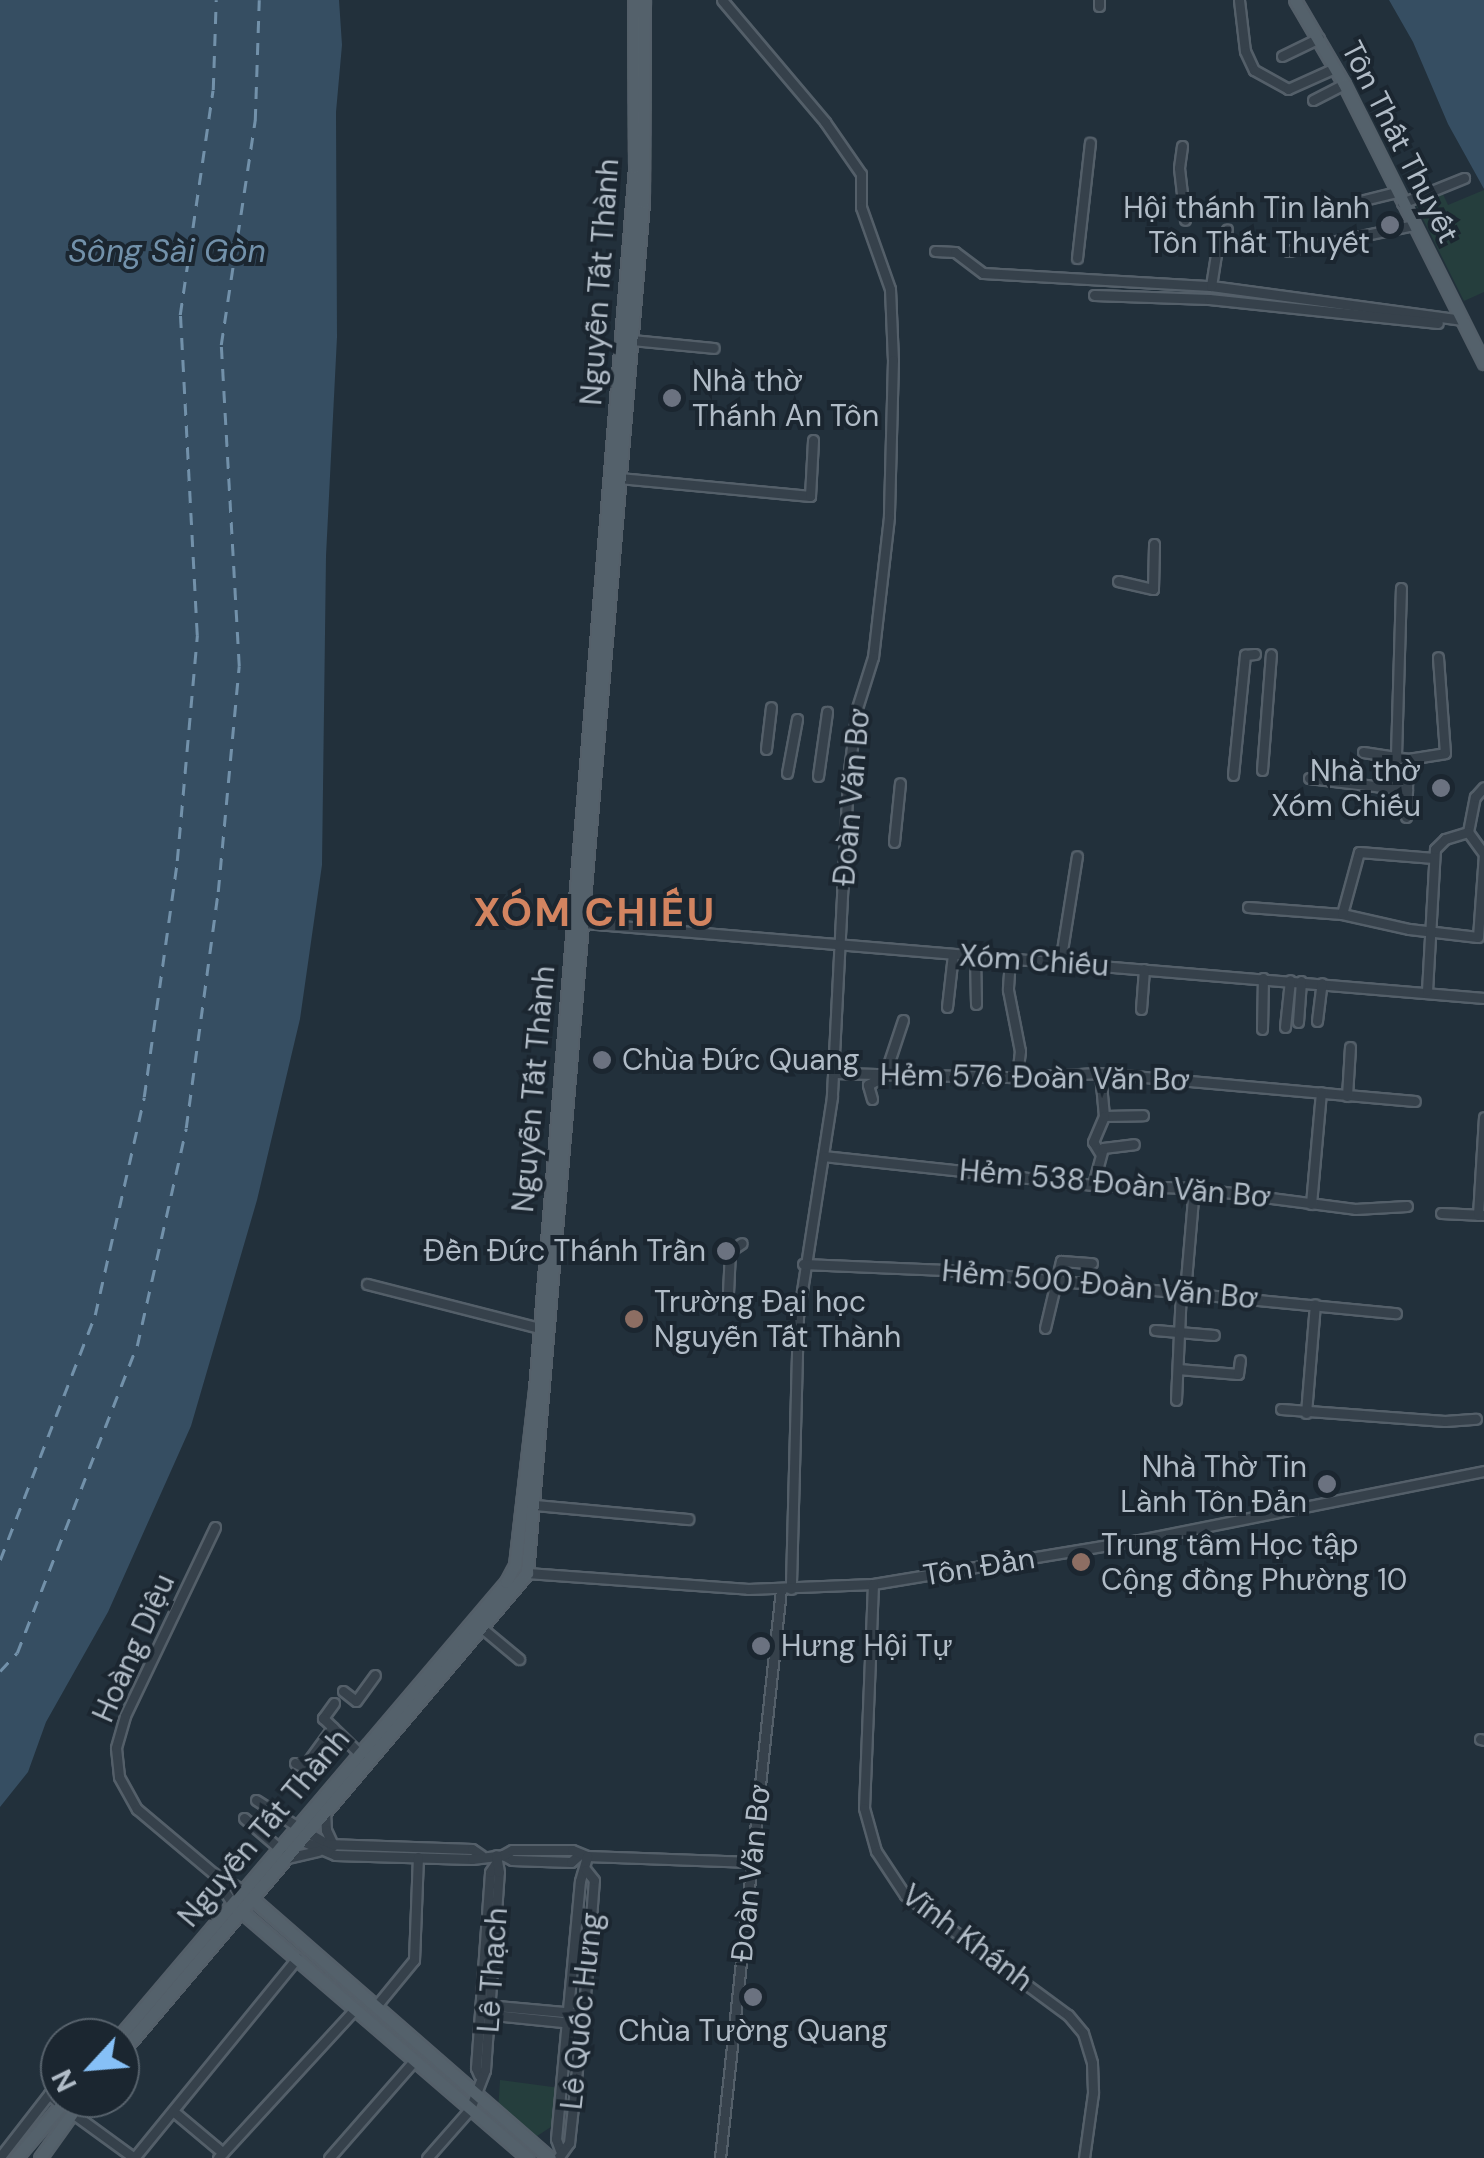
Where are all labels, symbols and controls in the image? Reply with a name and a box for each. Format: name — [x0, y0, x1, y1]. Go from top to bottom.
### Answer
street label: Tôn Thất Thuyết — [1334, 35, 1466, 249]
street label: Nguyễn Tất Thành — [573, 157, 627, 407]
place label: Hội thánh Tin lành Tôn Thất Thuyết — [1122, 190, 1370, 260]
marker: Hội thánh Tin lành Tôn Thất Thuyết — [1379, 214, 1401, 236]
water label: Sông Sài Gòn — [68, 232, 266, 270]
place label: Nhà thờ Thánh An Tôn — [692, 363, 879, 434]
marker: Nhà thờ Thánh An Tôn — [661, 387, 683, 409]
street label: Đoàn Văn Bơ — [826, 707, 878, 887]
place label: Nhà thờ Xóm Chiếu — [1271, 753, 1421, 824]
marker: Nhà thờ Xóm Chiếu — [1430, 777, 1452, 799]
district label: XÓM CHIẾU — [473, 888, 717, 936]
street label: Xóm Chiếu — [958, 938, 1110, 984]
street label: Nguyễn Tất Thành — [505, 964, 563, 1214]
place label: Chùa Đức Quang — [622, 1042, 858, 1078]
marker: Chùa Đức Quang — [591, 1049, 613, 1071]
street label: Hẻm 576 Đoàn Văn Bơ — [881, 1057, 1189, 1099]
street label: Hẻm 538 Đoàn Văn Bơ — [959, 1153, 1271, 1215]
place label: Đền Đức Thánh Trần — [425, 1233, 706, 1269]
marker: Đền Đức Thánh Trần — [715, 1240, 737, 1262]
street label: Hẻm 500 Đoàn Văn Bơ — [941, 1253, 1259, 1317]
place label: Trường Đại học Nguyễn Tất Thành — [654, 1284, 901, 1354]
marker: Trường Đại học Nguyễn Tất Thành — [623, 1308, 645, 1330]
place label: Nhà Thờ Tin Lành Tôn Đản — [1120, 1449, 1307, 1520]
marker: Nhà Thờ Tin Lành Tôn Đản — [1316, 1473, 1338, 1495]
place label: Trung tâm Học tập Cộng đồng Phường 10 — [1101, 1527, 1405, 1598]
street label: Tôn Đản — [921, 1540, 1037, 1594]
marker: Trung tâm Học tập Cộng đồng Phường 10 — [1070, 1551, 1092, 1573]
street label: Hoàng Diệu — [85, 1568, 183, 1728]
place label: Hưng Hội Tự — [781, 1628, 950, 1664]
marker: Hưng Hội Tự — [750, 1635, 772, 1657]
street label: Nguyễn Tất Thành — [171, 1722, 357, 1934]
street label: Đoàn Văn Bơ — [724, 1783, 778, 1963]
street label: Vĩnh Khánh — [894, 1877, 1040, 1999]
street label: Lê Thạch — [471, 1906, 515, 2034]
street label: Lê Quốc Hưng — [554, 1912, 610, 2110]
marker: Chùa Tường Quang — [742, 1986, 764, 2008]
place label: Chùa Tường Quang — [620, 2013, 886, 2049]
north arrow — [40, 2018, 140, 2118]
text: N — [43, 2063, 85, 2098]

